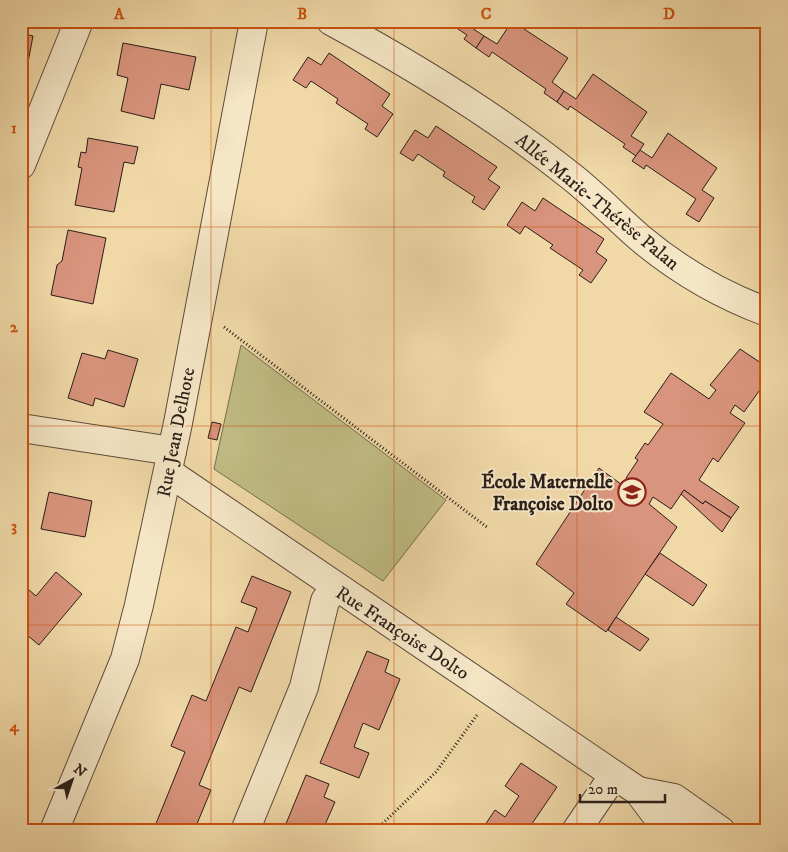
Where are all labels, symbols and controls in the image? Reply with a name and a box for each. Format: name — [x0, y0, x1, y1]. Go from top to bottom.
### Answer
text: A — [113, 4, 125, 24]
text: B — [297, 4, 307, 24]
text: C — [481, 4, 491, 24]
text: D — [663, 4, 675, 24]
text: 1 — [11, 118, 17, 138]
street label: Allée Marie-Thérèse Palan — [510, 129, 684, 275]
text: 2 — [10, 317, 19, 337]
street label: Rue Jean Delhote — [153, 365, 200, 499]
place label: École Maternelle Françoise Dolto — [481, 469, 613, 516]
school or university icon: École Maternelle Françoise Dolto — [617, 477, 647, 507]
text: 3 — [11, 516, 17, 536]
street label: Rue Françoise Dolto — [331, 582, 473, 685]
text: 4 — [8, 716, 19, 736]
north arrow — [48, 754, 98, 804]
text: N — [70, 760, 90, 782]
scale bar — [580, 772, 666, 804]
text: 20 m — [588, 780, 618, 799]

